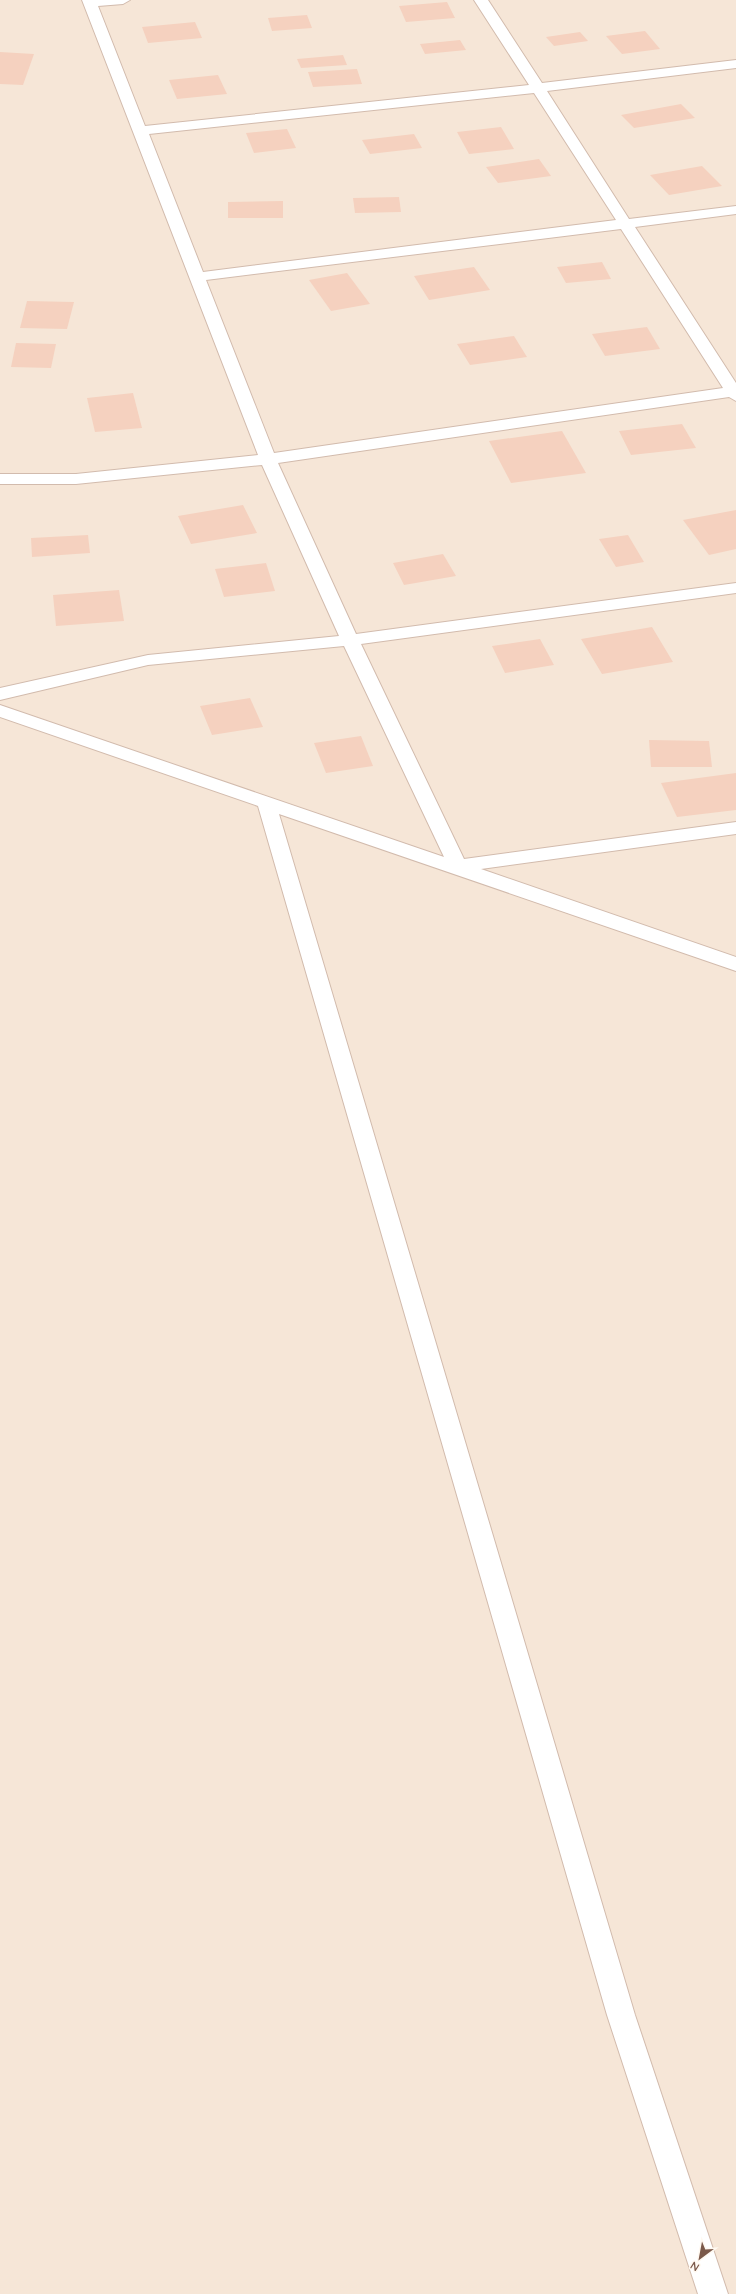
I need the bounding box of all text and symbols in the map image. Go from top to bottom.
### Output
north arrow [680,2238,720,2278]
text: N [688,2258,702,2275]

